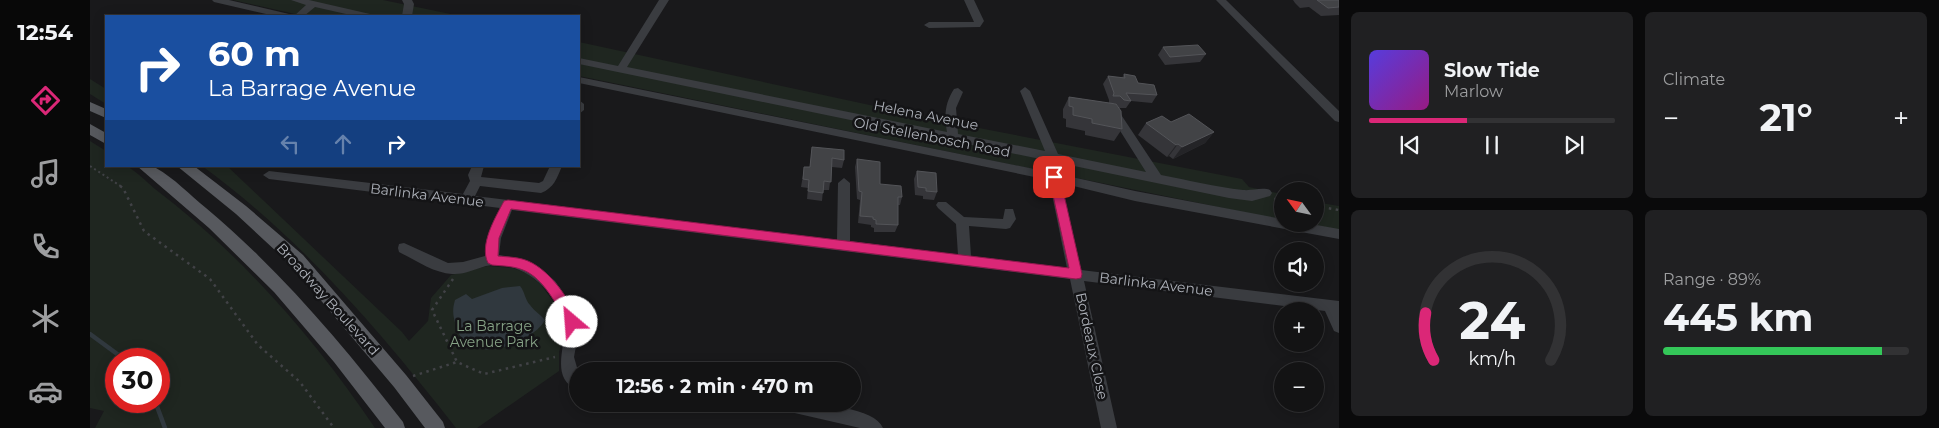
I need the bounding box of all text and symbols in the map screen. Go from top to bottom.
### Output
text: 12:54 [17,19,73,46]
text: 60 m [208,32,301,75]
icon: right [125,35,190,100]
text: Slow Tide [1444,59,1540,82]
text: Climate [1663,70,1725,89]
text: La Barrage Avenue [208,75,416,102]
text: Marlow [1444,82,1503,101]
icon: directions [28,83,63,118]
text: 21° [1759,94,1813,141]
street label: Helena Avenue [872,96,980,134]
text: − [1663,101,1679,135]
text: + [1893,101,1909,135]
street label: Old Stellenbosch Road [852,113,1012,161]
icon: left [276,130,304,158]
icon: ahead [329,130,357,158]
icon: right [382,130,410,158]
icon: previous [1396,131,1424,159]
icon: pause [1478,131,1506,159]
icon: next [1560,131,1588,159]
icon: music [28,156,63,191]
pin [1033,156,1075,198]
icon: arrive [1040,163,1068,191]
street label: Barlinka Avenue [369,179,485,211]
north arrow [1274,182,1324,232]
map controls [1274,182,1324,412]
icon: phone [28,229,63,264]
street label: Broadway Boulevard [273,239,383,359]
button: sound [1274,242,1324,292]
street label: Barlinka Avenue [1098,268,1214,300]
text: Range · 89% [1663,270,1761,289]
text: 24 [1459,289,1525,352]
street label: Bordeaux Close [1072,291,1112,401]
text: 445 km [1663,294,1813,341]
position arrow [545,295,597,347]
icon: climate [28,301,63,336]
button: + [1274,302,1324,352]
park label: La Barrage Avenue Park [450,317,539,351]
speed limit sign: 30 [105,348,170,413]
text: km/h [1468,348,1516,369]
button: − [1274,362,1324,412]
icon: car [28,374,63,409]
text: 12:56 · 2 min · 470 m [616,375,814,398]

